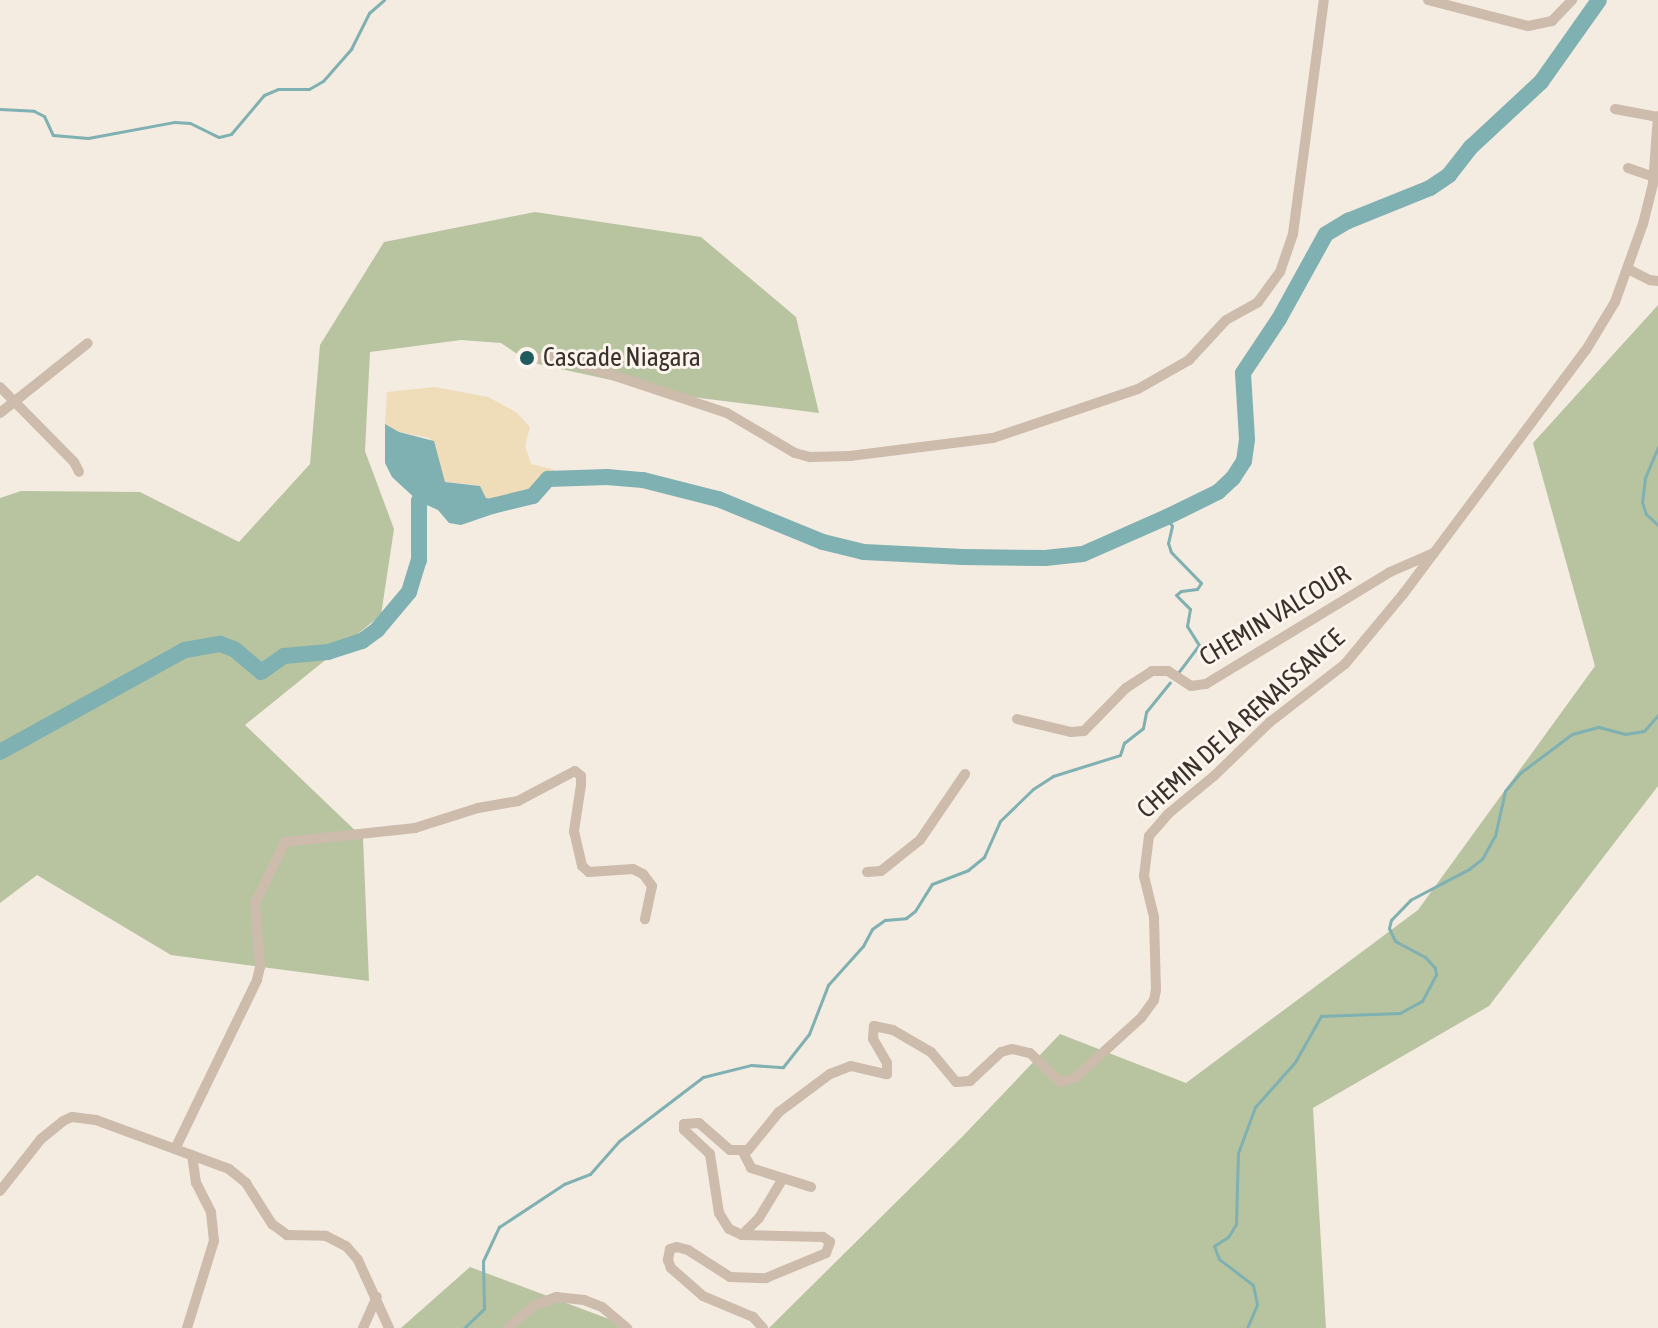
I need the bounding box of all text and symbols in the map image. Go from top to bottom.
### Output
place label: Cascade Niagara [543,342,701,374]
marker: Cascade Niagara [518,349,536,367]
street label: CHEMIN VALCOUR [1194,559,1356,673]
street label: CHEMIN DE LA RENAISSANCE [1131,623,1351,825]

